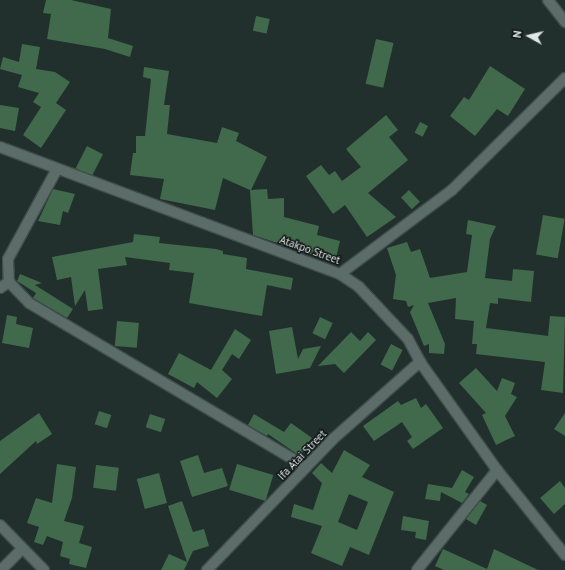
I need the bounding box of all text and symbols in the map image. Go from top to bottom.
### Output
north arrow [509,16,549,56]
text: N [510,30,525,39]
street label: Atakpo Street [278,233,342,267]
street label: Ifa Atai Street [275,427,329,483]

